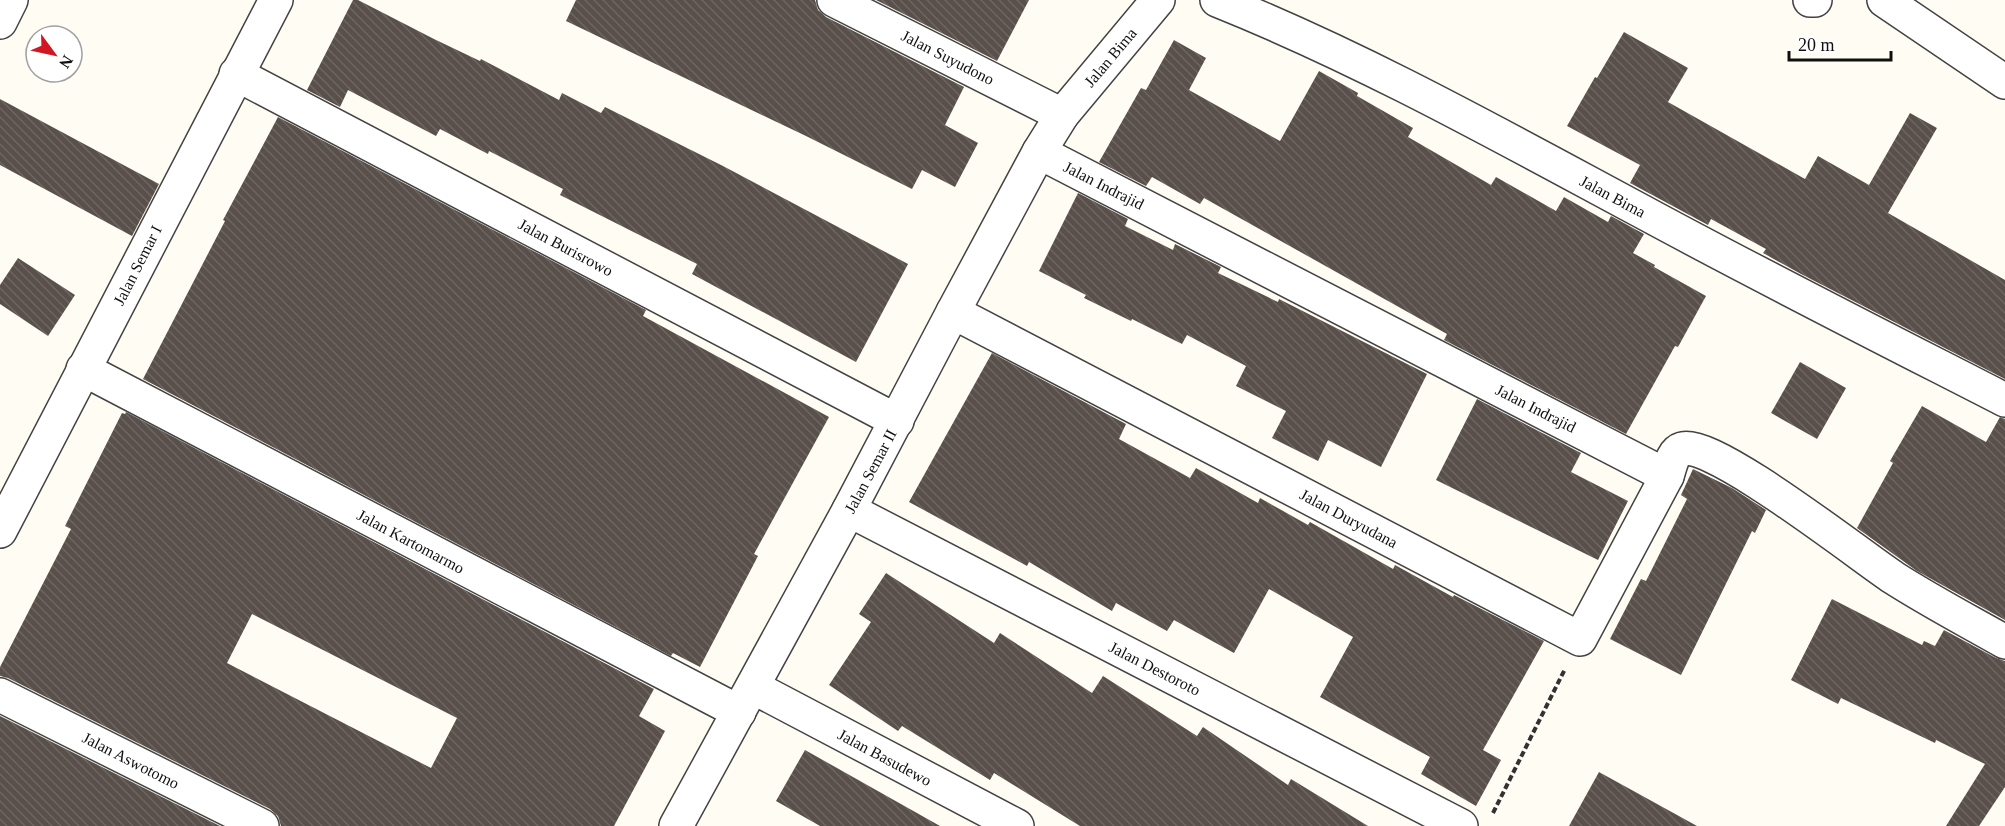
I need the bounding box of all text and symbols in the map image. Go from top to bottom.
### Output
north arrow [24,24,84,84]
street label: Jalan Bima [1081,24,1140,90]
scale bar [1789,24,1891,62]
street label: Jalan Suyudono [898,27,997,89]
text: 20 m [1798,35,1835,55]
text: N [56,52,76,72]
street label: Jalan Indrajid [1060,158,1147,214]
street label: Jalan Bima [1577,172,1648,221]
street label: Jalan Burisrowo [516,215,616,279]
street label: Jalan Semar I [110,223,165,308]
street label: Jalan Indrajid [1492,381,1579,437]
street label: Jalan Semar II [841,426,900,516]
street label: Jalan Duryudana [1297,486,1400,552]
street label: Jalan Kartomarmo [354,506,467,577]
street label: Jalan Destoroto [1106,638,1203,699]
street label: Jalan Basudewo [835,726,934,789]
street label: Jalan Aswotomo [80,729,182,792]

